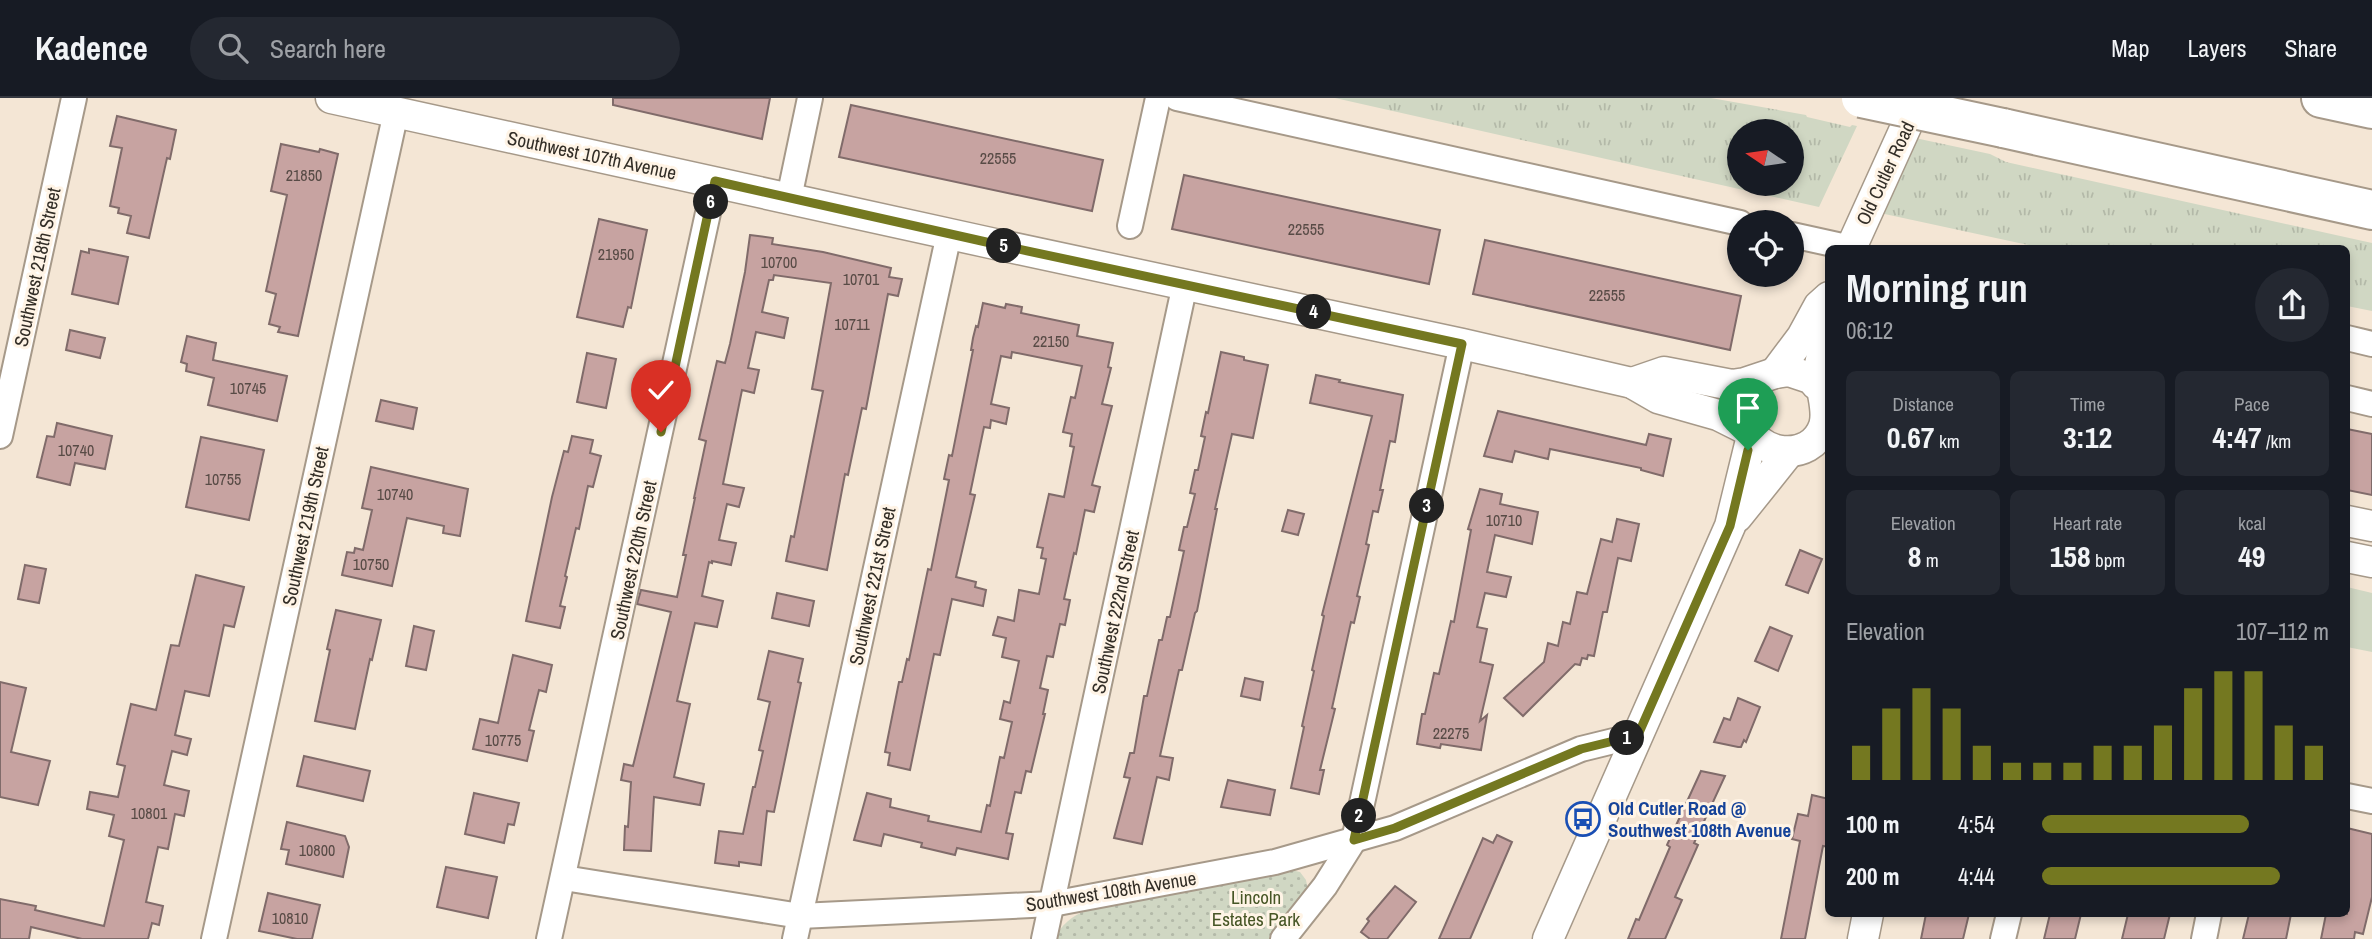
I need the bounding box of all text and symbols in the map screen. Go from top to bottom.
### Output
search box [190,17,680,80]
text: Kadence [35,26,148,70]
icon: search [214,29,252,67]
text: Search here [270,31,386,66]
text: Map [2111,32,2149,64]
text: Layers [2187,32,2246,64]
text: Share [2284,32,2337,64]
street label: Old Cutler Road [1850,117,1920,229]
north arrow [1727,119,1804,196]
map controls [1727,119,1804,287]
street label: Southwest 107th Avenue [505,124,679,186]
house number: 22555 [980,147,1016,169]
house number: 21850 [286,164,322,186]
street label: Southwest 218th Street [7,184,67,349]
pin: 6 [694,184,728,220]
text: 6 [706,188,715,214]
button: locate [1727,210,1804,287]
house number: 22555 [1288,218,1324,240]
pin: 5 [986,228,1021,264]
text: 5 [999,232,1008,258]
house number: 21950 [598,243,634,265]
house number: 10700 [761,251,797,273]
text: Morning run [1846,263,2028,314]
house number: 10701 [843,268,880,290]
button: share [2255,268,2329,342]
house number: 22555 [1589,284,1625,306]
pin: 4 [1296,294,1332,330]
text: 4 [1309,298,1318,324]
house number: 10711 [834,313,870,335]
text: 06:12 [1846,315,1893,346]
house number: 22150 [1033,330,1069,352]
pin [631,360,691,432]
icon: check [642,371,680,409]
house number: 10745 [230,377,266,399]
pin [1718,378,1778,450]
icon: arrive [1729,389,1767,427]
text: Distance [1892,391,1954,417]
text: Time [2070,391,2105,417]
text: Pace [2234,391,2270,417]
text: 0.67 [1887,417,1935,457]
text: 3:12 [2063,417,2112,457]
text: 4:47 [2212,417,2262,457]
text: km [1935,428,1960,454]
text: /km [2262,428,2291,454]
house number: 10740 [58,439,94,461]
street label: Southwest 219th Street [275,443,335,608]
house number: 10755 [205,468,241,490]
street label: Southwest 220th Street [603,477,663,642]
house number: 10740 [377,483,413,505]
pin: 3 [1410,488,1444,524]
text: 3 [1422,492,1431,518]
street label: Southwest 221st Street [843,504,902,667]
house number: 10710 [1486,509,1522,531]
text: Elevation [1891,510,1956,536]
text: Heart rate [2053,510,2122,536]
text: kcal [2238,510,2266,536]
street label: Southwest 222nd Street [1085,527,1145,696]
text: 8 [1908,536,1921,576]
text: 158 [2050,536,2091,576]
text: 49 [2238,536,2266,576]
text: m [1921,547,1939,573]
text: bpm [2091,547,2125,573]
house number: 10750 [353,553,389,575]
text: Elevation [1846,616,1925,647]
text: 107–112 m [2236,616,2329,647]
pin: 1 [1610,720,1644,756]
house number: 22275 [1433,722,1469,744]
text: 1 [1622,724,1631,750]
house number: 10775 [485,729,521,751]
place label: Old Cutler Road @ Southwest 108th Avenue [1608,795,1792,843]
pin: 2 [1342,798,1376,834]
bus stop icon: Old Cutler Road @ Southwest 108th Avenue [1564,800,1602,838]
house number: 10801 [131,802,168,824]
text: 2 [1354,802,1363,828]
text: 100 m [1846,809,1899,840]
text: 4:54 [1958,809,1995,840]
house number: 10800 [299,839,335,861]
text: 200 m [1846,861,1899,892]
text: 4:44 [1958,861,1995,892]
street label: Southwest 108th Avenue [1024,865,1198,917]
park label: Lincoln Estates Park [1212,884,1300,932]
house number: 10810 [272,907,308,929]

